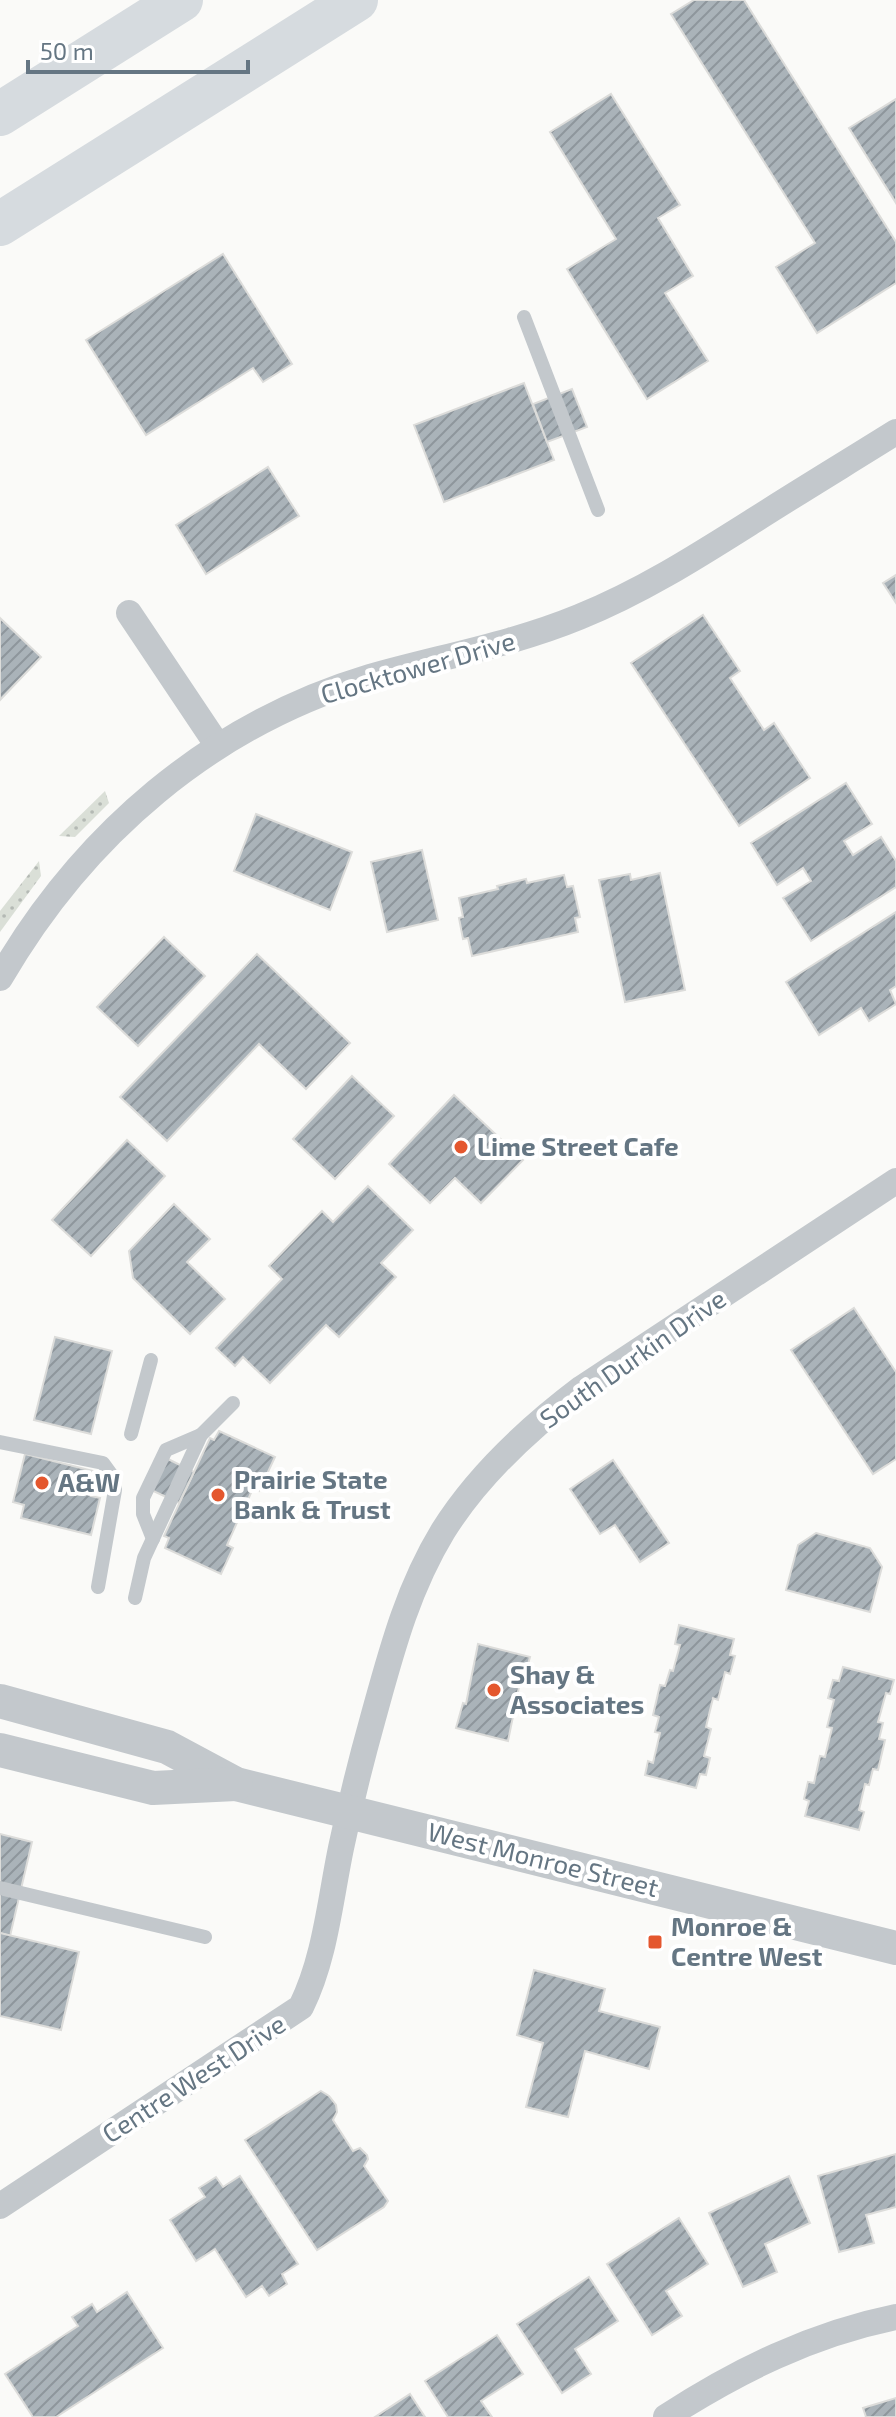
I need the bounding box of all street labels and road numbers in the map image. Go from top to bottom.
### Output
street label: Clocktower Drive [317,624,518,709]
street label: South Durkin Drive [533,1282,731,1434]
street label: West Monroe Street [425,1815,662,1902]
street label: Centre West Drive [96,2007,291,2148]

